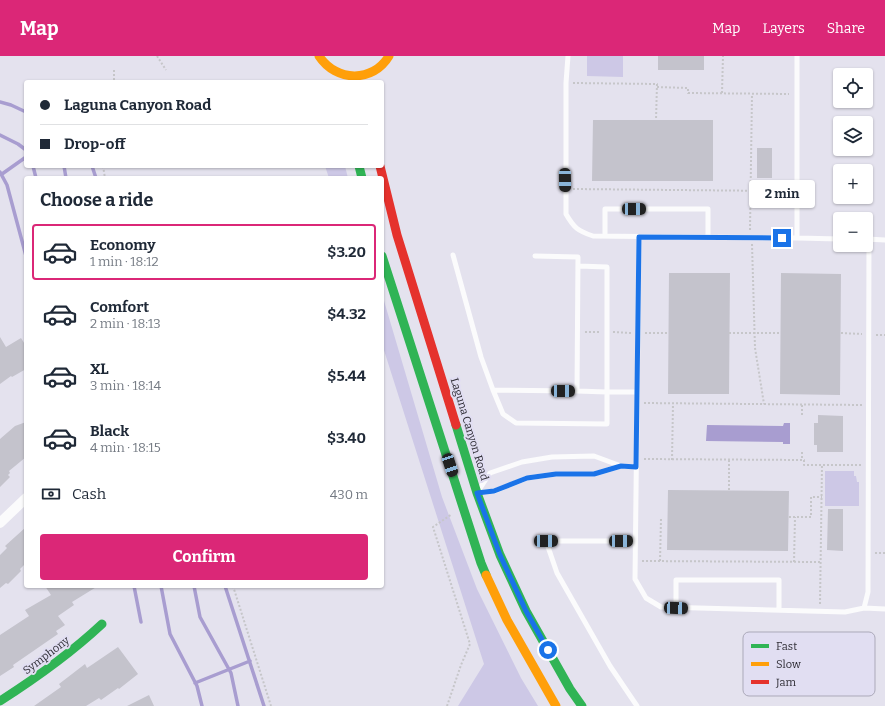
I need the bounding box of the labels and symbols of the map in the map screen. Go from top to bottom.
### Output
car [559,168,571,192]
callout: 2 min [749,180,815,208]
car [622,203,646,215]
route end [773,229,791,247]
street label: Laguna Canyon Road [448,376,491,482]
car [551,385,575,397]
car [441,452,459,478]
car [534,535,558,547]
car [609,535,633,547]
car [664,602,688,614]
legend [743,632,875,696]
street label: Symphony [21,634,72,677]
text: Fast [776,640,797,653]
route start [539,641,557,659]
text: Slow [776,658,801,671]
text: Jam [775,676,796,689]

